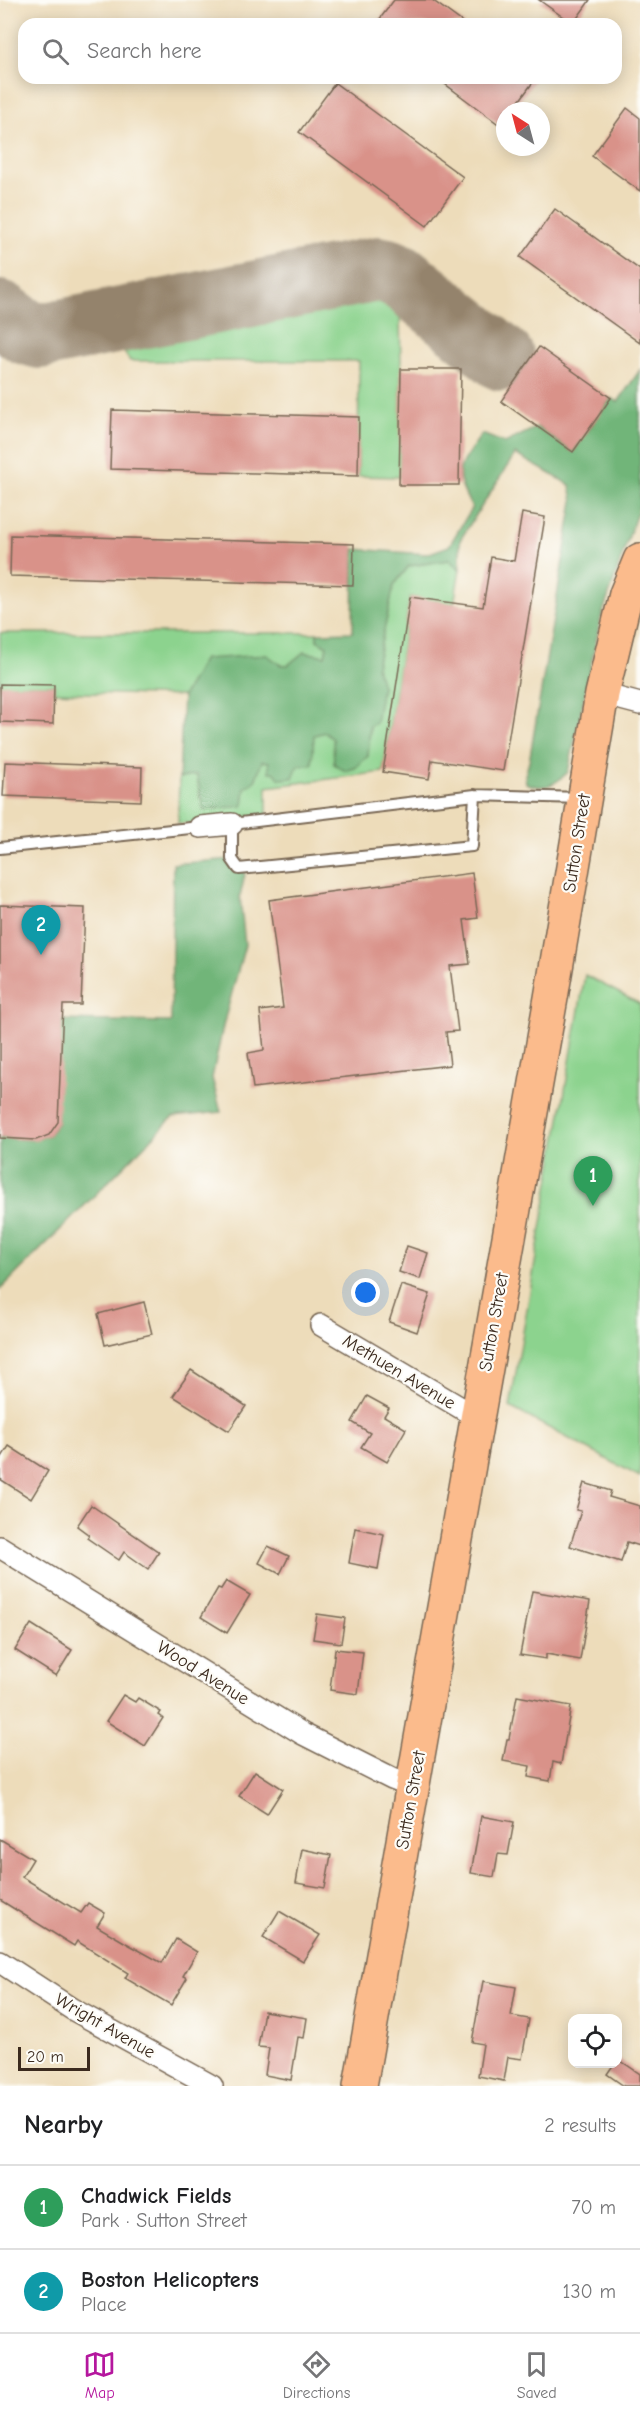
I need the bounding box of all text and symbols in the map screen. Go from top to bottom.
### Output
search box [18,18,622,84]
icon: search [39,35,72,68]
text: Search here [87,38,202,64]
north arrow [496,102,550,156]
street label: Sutton Street [559,791,595,894]
pin: 2 [22,906,60,955]
pin: 1 [574,1156,612,1206]
street label: Sutton Street [475,1270,513,1373]
your location [351,1278,380,1307]
street label: Methuen Avenue [339,1330,459,1414]
street label: Wood Avenue [153,1636,253,1710]
street label: Sutton Street [392,1748,430,1851]
street label: Wright Avenue [51,1989,159,2063]
map controls [568,2014,622,2068]
button: locate [568,2014,622,2068]
scale bar [18,2044,90,2072]
text: 20 m [27,2048,64,2066]
text: Nearby [24,2110,103,2140]
text: 2 results [544,2114,616,2137]
text: Chadwick Fields [81,2183,231,2209]
text: 1 [40,2196,47,2219]
text: 70 m [571,2196,616,2219]
text: Park · Sutton Street [81,2209,247,2232]
text: Boston Helicopters [81,2267,259,2293]
text: 2 [39,2280,48,2303]
text: 130 m [563,2280,616,2303]
text: Place [81,2293,127,2316]
tab: Map [83,2348,116,2402]
tab: Directions [283,2348,350,2402]
tab: Saved [517,2348,557,2402]

